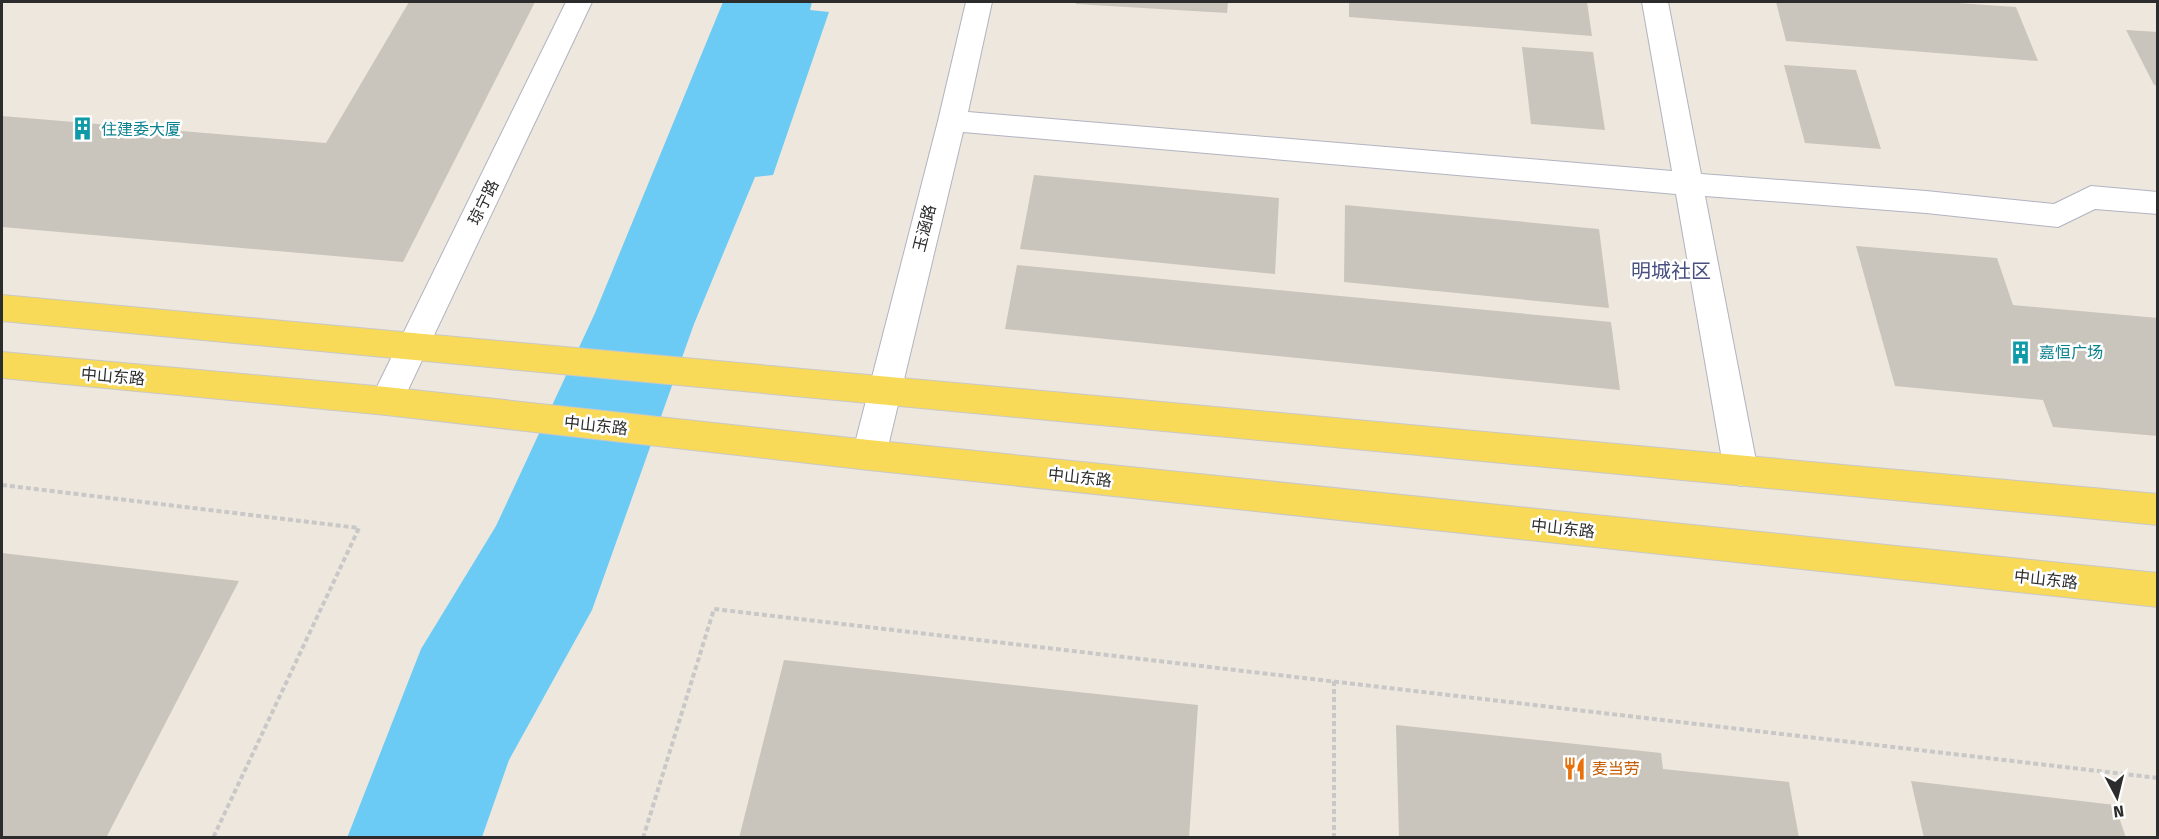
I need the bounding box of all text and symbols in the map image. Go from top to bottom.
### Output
building icon: 住建委大厦 [70,116,96,142]
place label: 住建委大厦 [101,120,181,139]
street label: 琼宁路 [464,176,503,228]
street label: 玉涵路 [909,203,940,254]
district label: 明城社区 [1631,259,1711,283]
building icon: 嘉恒广场 [2008,339,2034,365]
place label: 嘉恒广场 [2039,343,2103,362]
street label: 中山东路 [80,364,146,389]
street label: 中山东路 [563,413,629,438]
street label: 中山东路 [1047,465,1113,490]
street label: 中山东路 [1530,516,1596,541]
street label: 中山东路 [2013,567,2079,592]
restaurant icon: 麦当劳 [1561,755,1587,781]
place label: 麦当劳 [1592,759,1640,778]
north arrow [2087,767,2147,827]
text: N [2112,801,2125,821]

